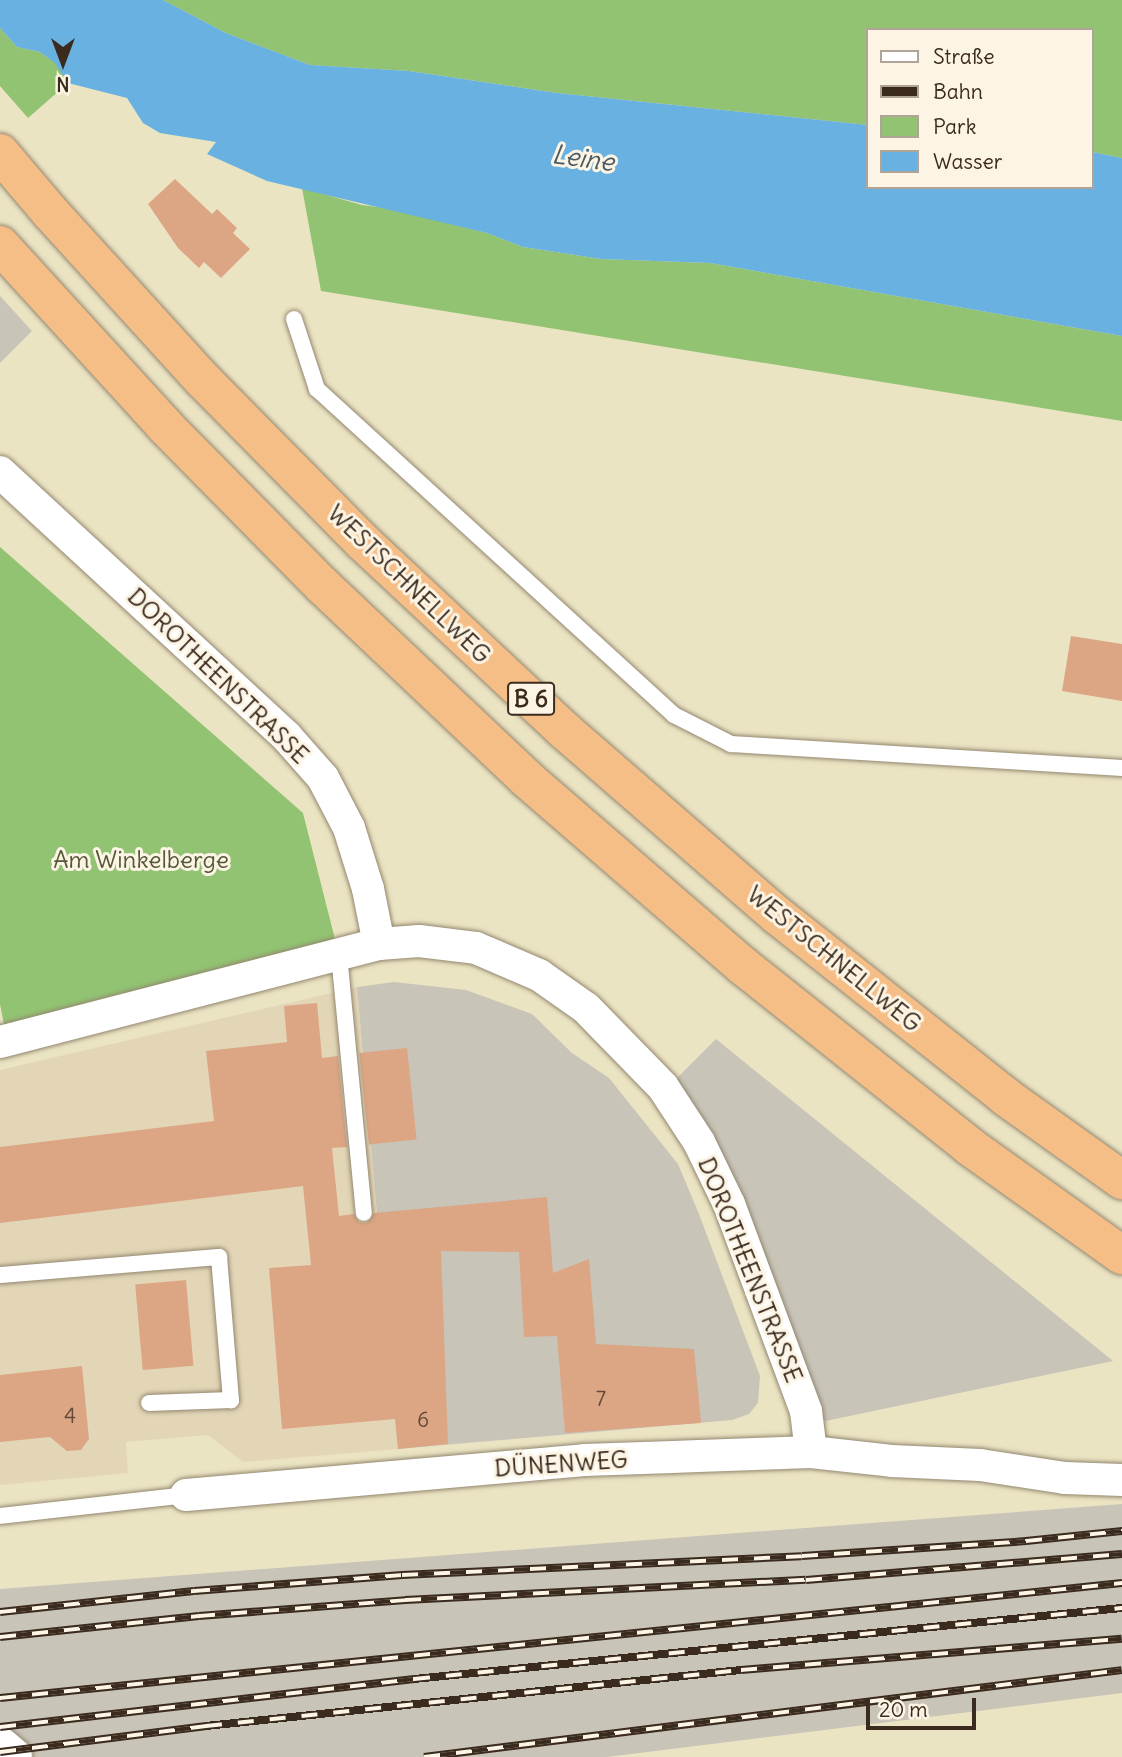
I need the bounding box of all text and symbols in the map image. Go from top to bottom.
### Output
north arrow [28,28,98,98]
legend [866,28,1094,189]
text: Straße [933,43,994,70]
text: N [56,72,70,96]
text: Bahn [933,78,983,105]
text: Park [933,113,976,140]
water label: Leine [550,138,616,178]
text: Wasser [933,148,1002,175]
street label: WESTSCHNELLWEG [321,499,497,669]
street label: DOROTHEENSTRASSE [122,582,314,770]
road number: B 6 [506,680,556,719]
park label: Am Winkelberge [53,846,229,874]
street label: WESTSCHNELLWEG [741,880,927,1038]
street label: DOROTHEENSTRASSE [692,1153,808,1387]
house number: 7 [596,1386,606,1412]
house number: 4 [64,1403,76,1429]
house number: 6 [417,1407,429,1433]
street label: DÜNENWEG [493,1445,629,1483]
scale bar [870,1684,980,1728]
text: 20 m [879,1696,928,1723]

